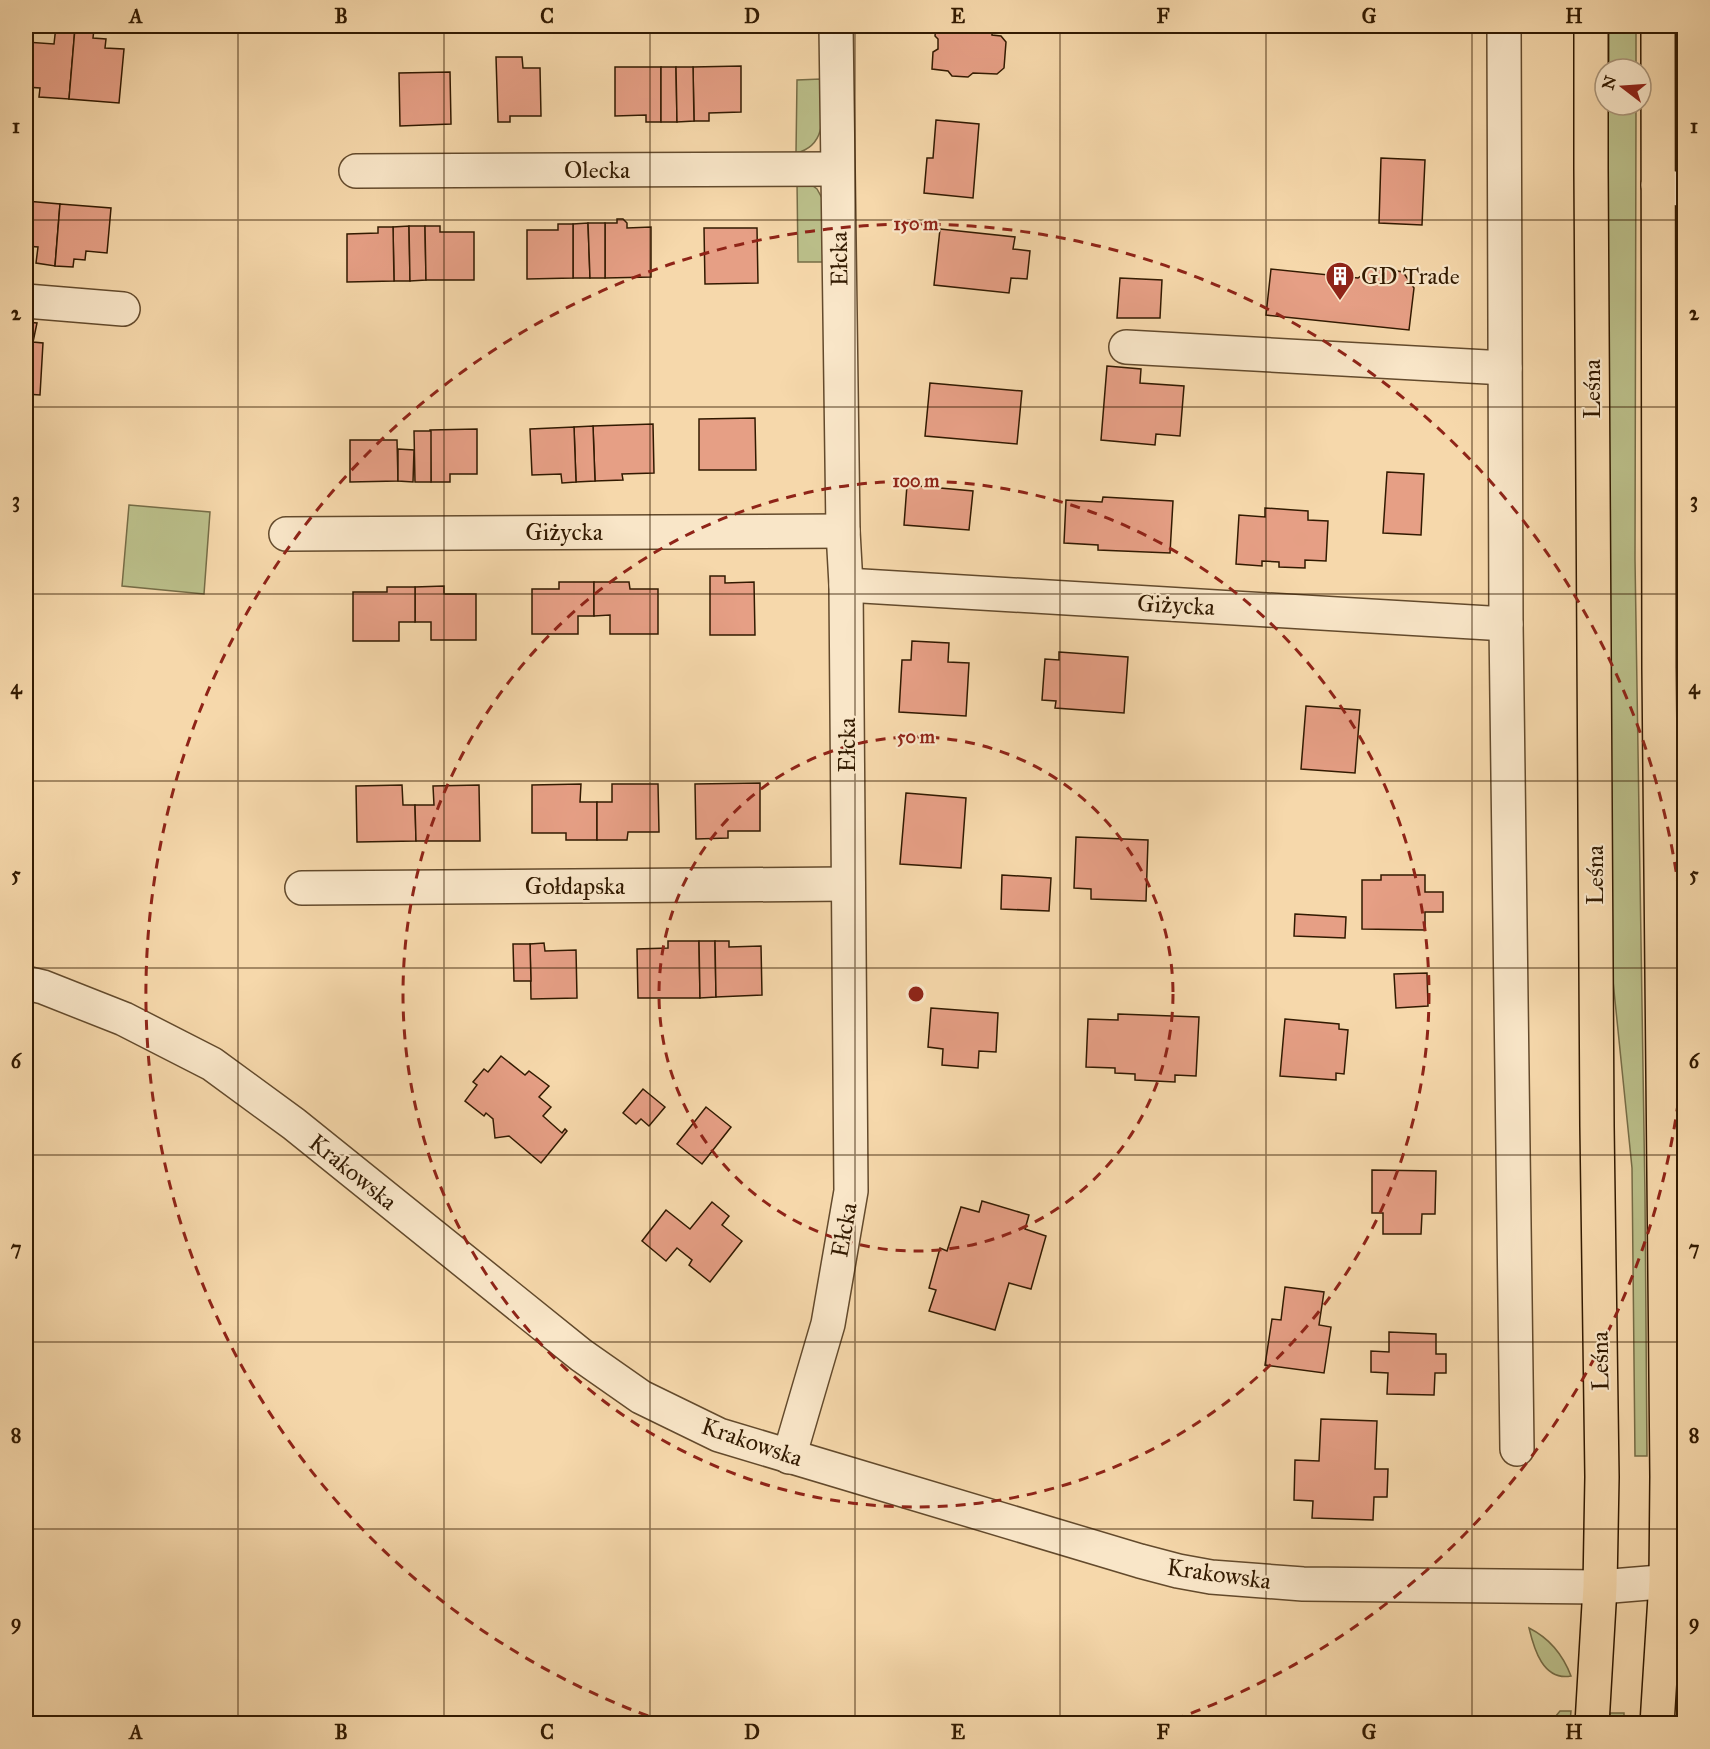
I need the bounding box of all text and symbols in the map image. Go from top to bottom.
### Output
text: A [127,4,143,28]
text: B [334,4,348,28]
text: C [540,4,554,28]
text: D [744,4,760,28]
text: E [951,4,966,28]
text: F [1156,4,1170,28]
text: G [1362,4,1377,28]
text: H [1565,4,1583,28]
north arrow [1593,57,1653,117]
text: N [1598,73,1620,92]
text: 1 [12,114,20,138]
text: 1 [1690,114,1698,138]
street label: Olecka [564,155,631,185]
text: 150 m [894,213,939,235]
street label: Ełcka [824,230,854,287]
building icon: GD Trade [1324,260,1356,302]
place label: GD Trade [1361,261,1460,291]
text: 2 [11,301,22,325]
text: 2 [1689,301,1700,325]
street label: Leśna [1577,358,1607,419]
text: 100 m [893,470,940,492]
text: 3 [12,488,20,513]
text: 3 [1690,488,1698,513]
street label: Giżycka [525,517,604,547]
street label: Giżycka [1136,588,1216,622]
text: 4 [10,675,22,700]
text: 4 [1688,675,1700,700]
street label: Ełcka [832,717,862,773]
text: 50 m [897,726,936,748]
street label: Leśna [1580,844,1610,905]
text: 5 [11,862,21,886]
text: 5 [1689,862,1699,886]
street label: Gołdapska [525,871,626,901]
centre of rings [906,984,926,1004]
text: 6 [11,1049,23,1073]
text: 6 [1689,1049,1701,1073]
street label: Krakowska [303,1127,404,1217]
street label: Ełcka [824,1199,864,1260]
text: 7 [11,1236,22,1260]
text: 7 [1689,1236,1700,1260]
street label: Leśna [1584,1330,1616,1391]
street label: Krakowska [698,1411,807,1474]
text: 8 [11,1423,21,1447]
text: 8 [1689,1423,1699,1447]
street label: Krakowska [1165,1552,1274,1596]
text: 9 [11,1610,21,1635]
text: 9 [1689,1610,1699,1635]
text: A [127,1720,143,1744]
text: B [334,1720,348,1744]
text: C [540,1720,554,1744]
text: D [744,1720,760,1744]
text: E [951,1720,966,1744]
text: F [1156,1720,1170,1744]
text: G [1362,1720,1377,1744]
text: H [1565,1720,1583,1744]

